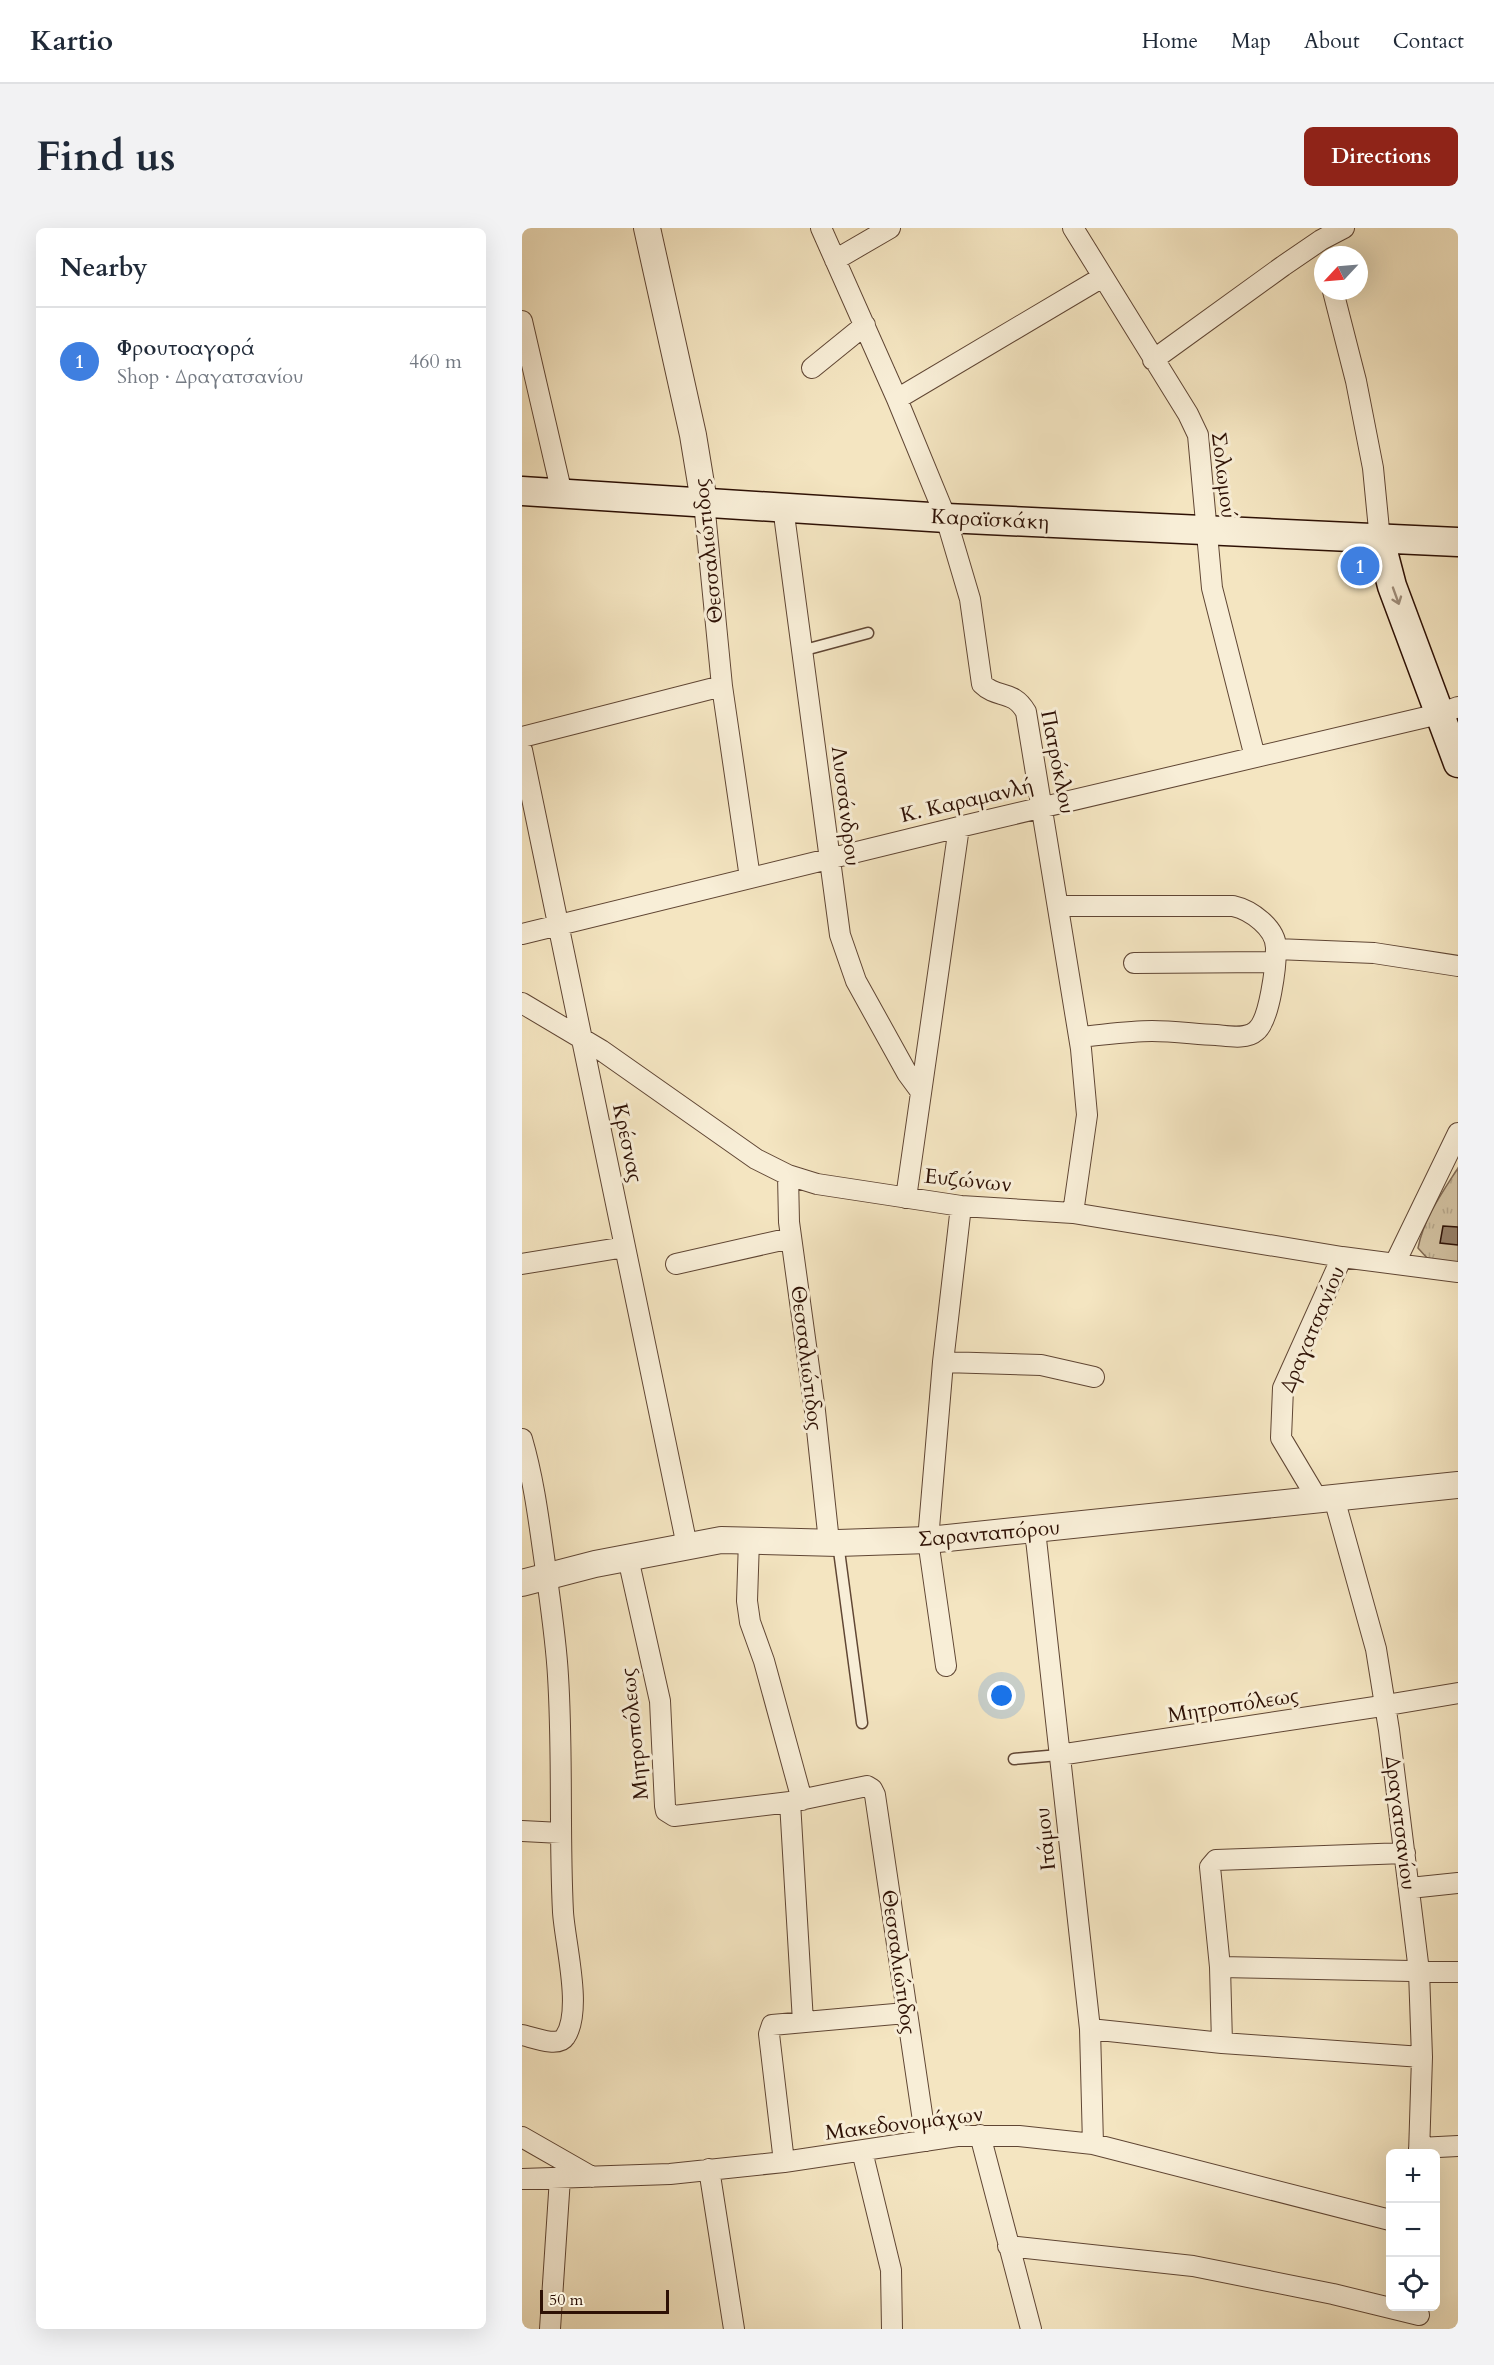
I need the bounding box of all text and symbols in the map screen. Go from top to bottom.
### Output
text: Kartio [30,22,113,60]
text: Home [1142,27,1198,56]
text: Map [1231,27,1271,56]
text: About [1304,27,1360,56]
text: Contact [1393,27,1464,56]
button: Directions [1304,127,1458,186]
text: Find us [36,128,176,185]
north arrow [1314,246,1368,300]
text: Nearby [60,250,148,285]
text: Φρουτοαγορά [117,333,256,363]
text: 1 [74,348,85,375]
text: 460 m [409,348,462,375]
text: Shop · Δραγατσανίου [117,363,304,390]
street label: Σολωμού [1204,430,1243,520]
street label: Θεσσαλιώτιδος [686,477,731,625]
street label: Καραϊσκάκη [930,502,1050,537]
pin: 1 [1340,544,1380,588]
one-way arrow [1392,586,1403,605]
street label: Πατρόκλου [1033,708,1082,816]
street label: Λυσσάνδρου [824,744,867,868]
street label: Κ. Καραμανλή [898,771,1037,830]
street label: Κρέσνας [605,1101,650,1185]
street label: Ευζώνων [923,1162,1013,1199]
street label: Δραγατσανίου [1273,1262,1352,1397]
street label: Θεσσαλιώτιδος [783,1284,830,1432]
street label: Σαρανταπόρου [917,1513,1061,1554]
street label: Μητροπόλεως [613,1667,656,1801]
your location [987,1681,1016,1710]
street label: Μητροπόλεως [1165,1681,1301,1730]
street label: Δραγατσανίου [1378,1754,1423,1892]
street label: Ιτάμου [1028,1806,1063,1872]
street label: Θεσσαλιώτιδος [874,1888,923,2036]
street label: Μακεδονομάχων [823,2099,985,2148]
map controls [1386,2149,1440,2311]
button: + [1386,2149,1440,2203]
button: − [1386,2203,1440,2257]
button: locate [1386,2257,1440,2311]
scale bar [540,2287,669,2314]
text: 50 m [549,2289,583,2311]

